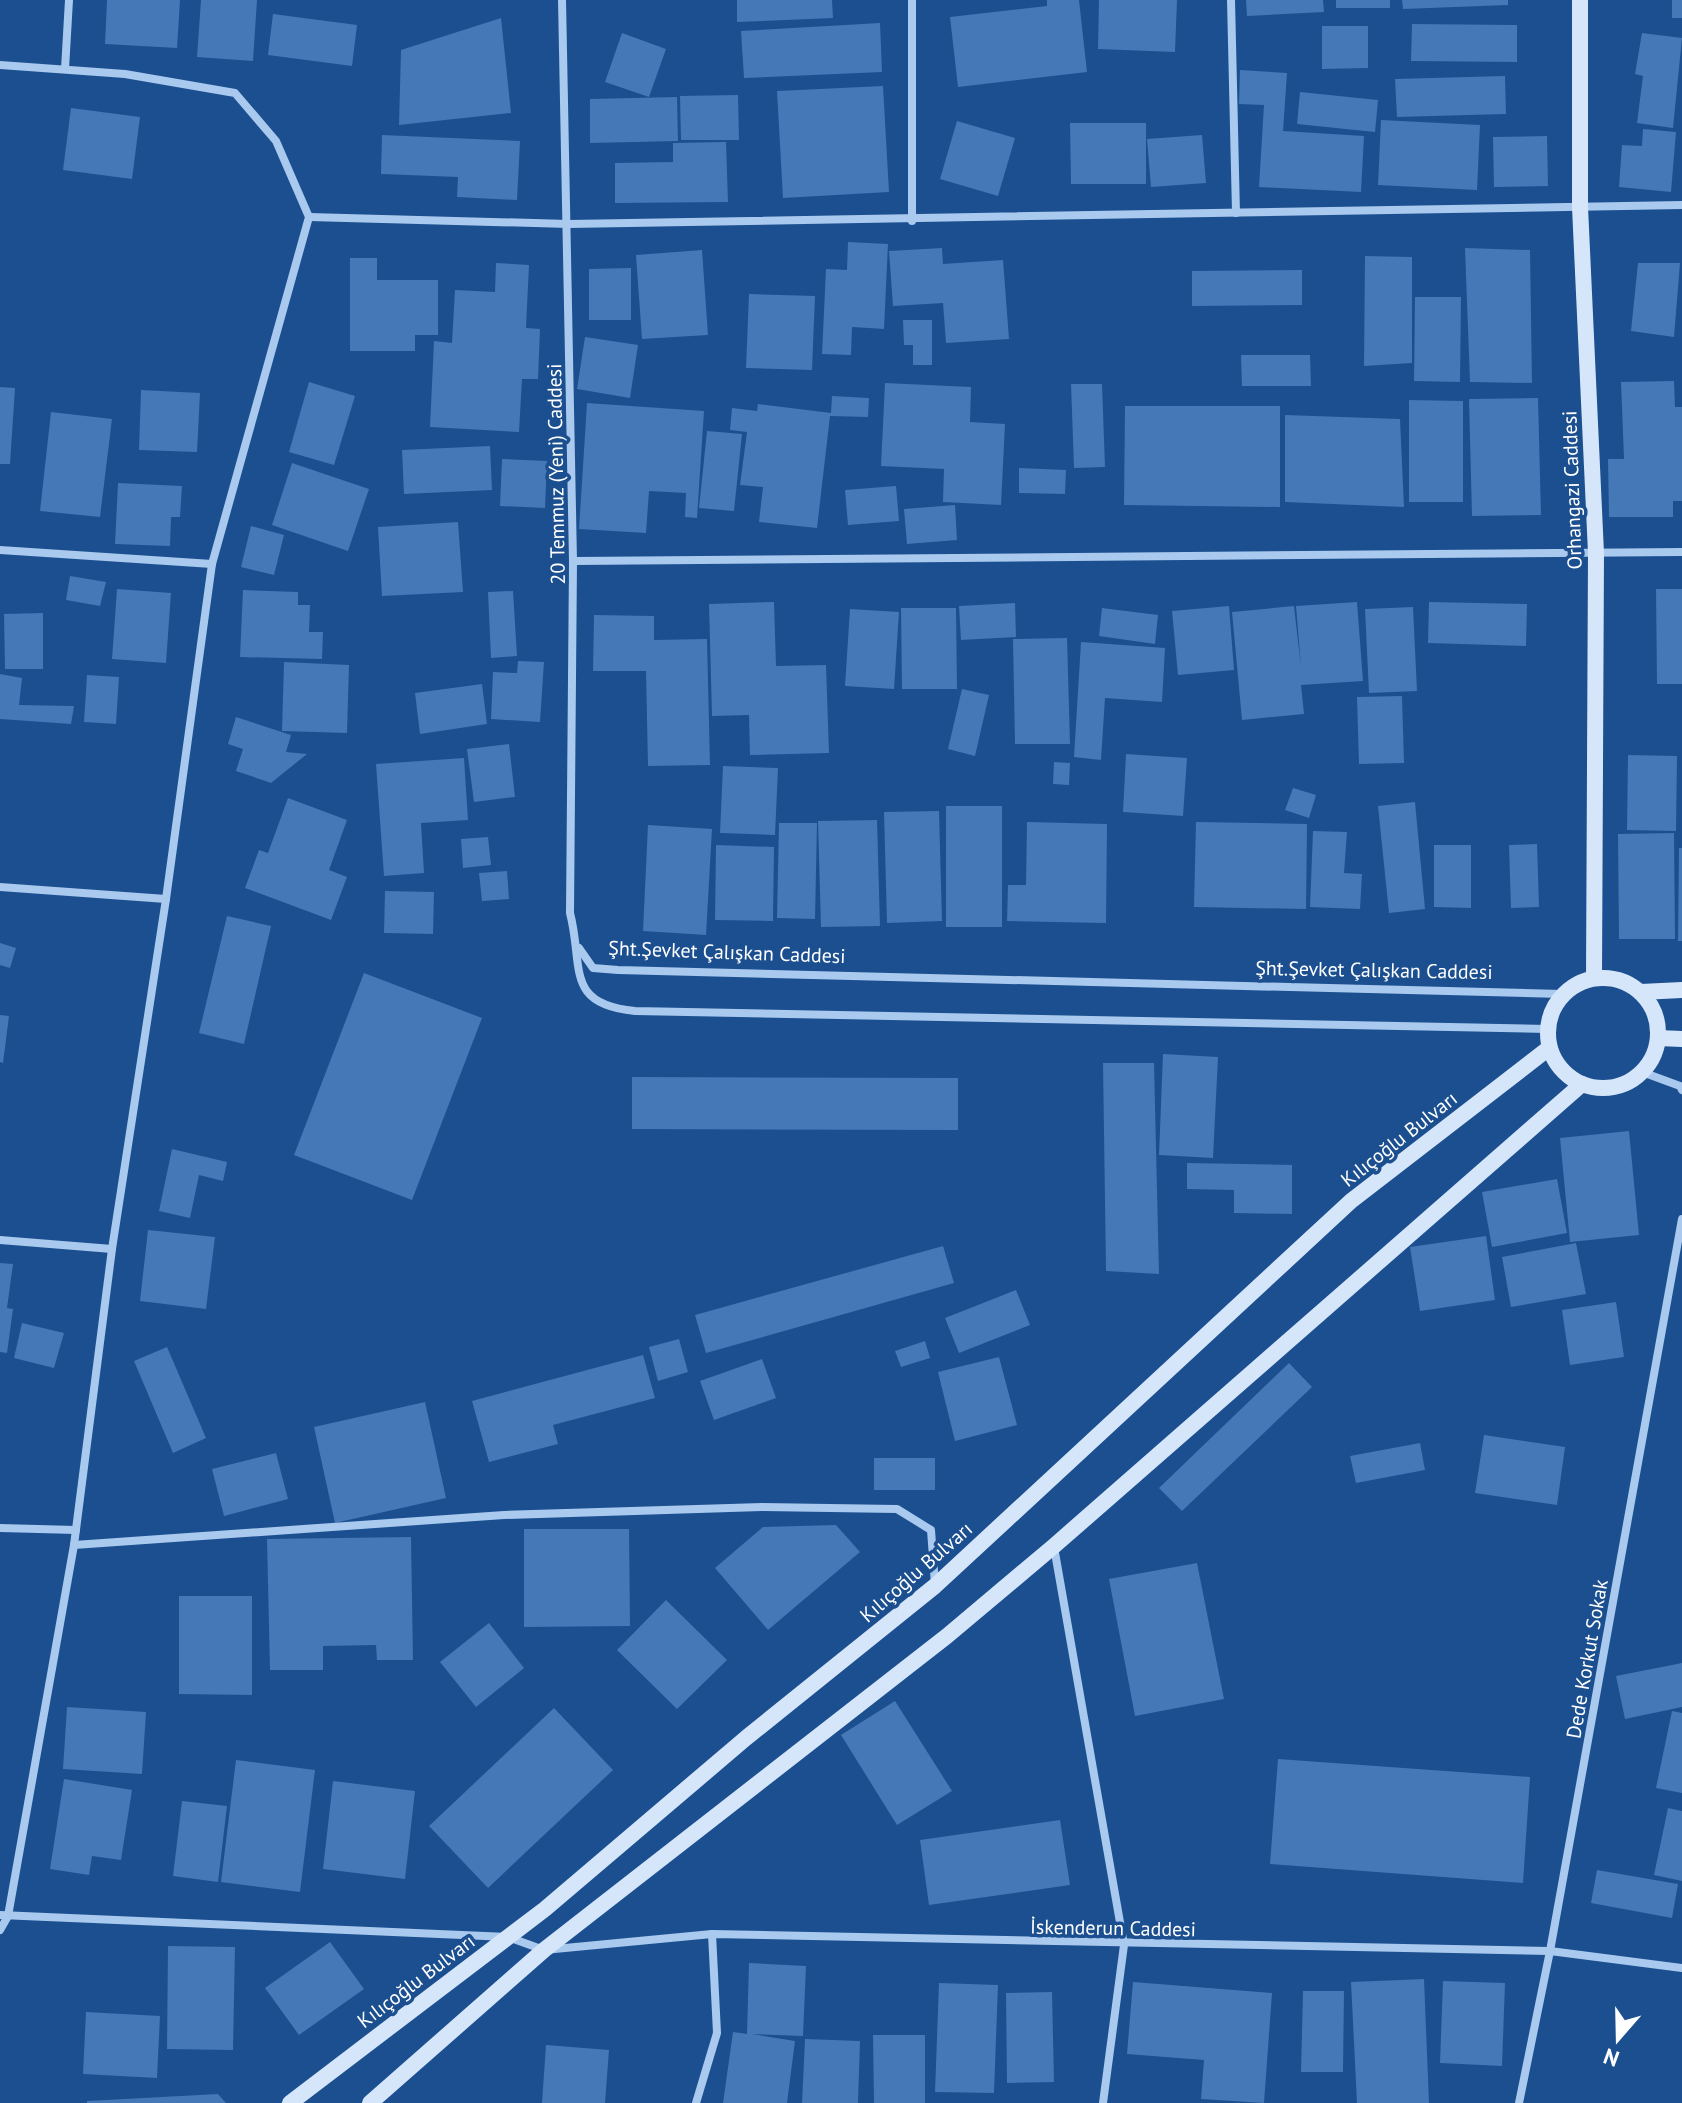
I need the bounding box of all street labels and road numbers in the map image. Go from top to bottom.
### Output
street label: 20 Temmuz (Yeni) Caddesi [541,363,571,585]
street label: Orhangazi Caddesi [1556,410,1588,570]
street label: Şht.Şevket Çalışkan Caddesi [608,935,846,969]
street label: Şht.Şevket Çalışkan Caddesi [1255,955,1493,985]
street label: Kılıçoğlu Bulvarı [1336,1085,1462,1193]
street label: Kılıçoğlu Bulvarı [854,1516,978,1628]
street label: Dede Korkut Sokak [1560,1577,1614,1741]
street label: İskenderun Caddesi [1030,1914,1196,1942]
street label: Kılıçoğlu Bulvarı [352,1928,480,2034]

